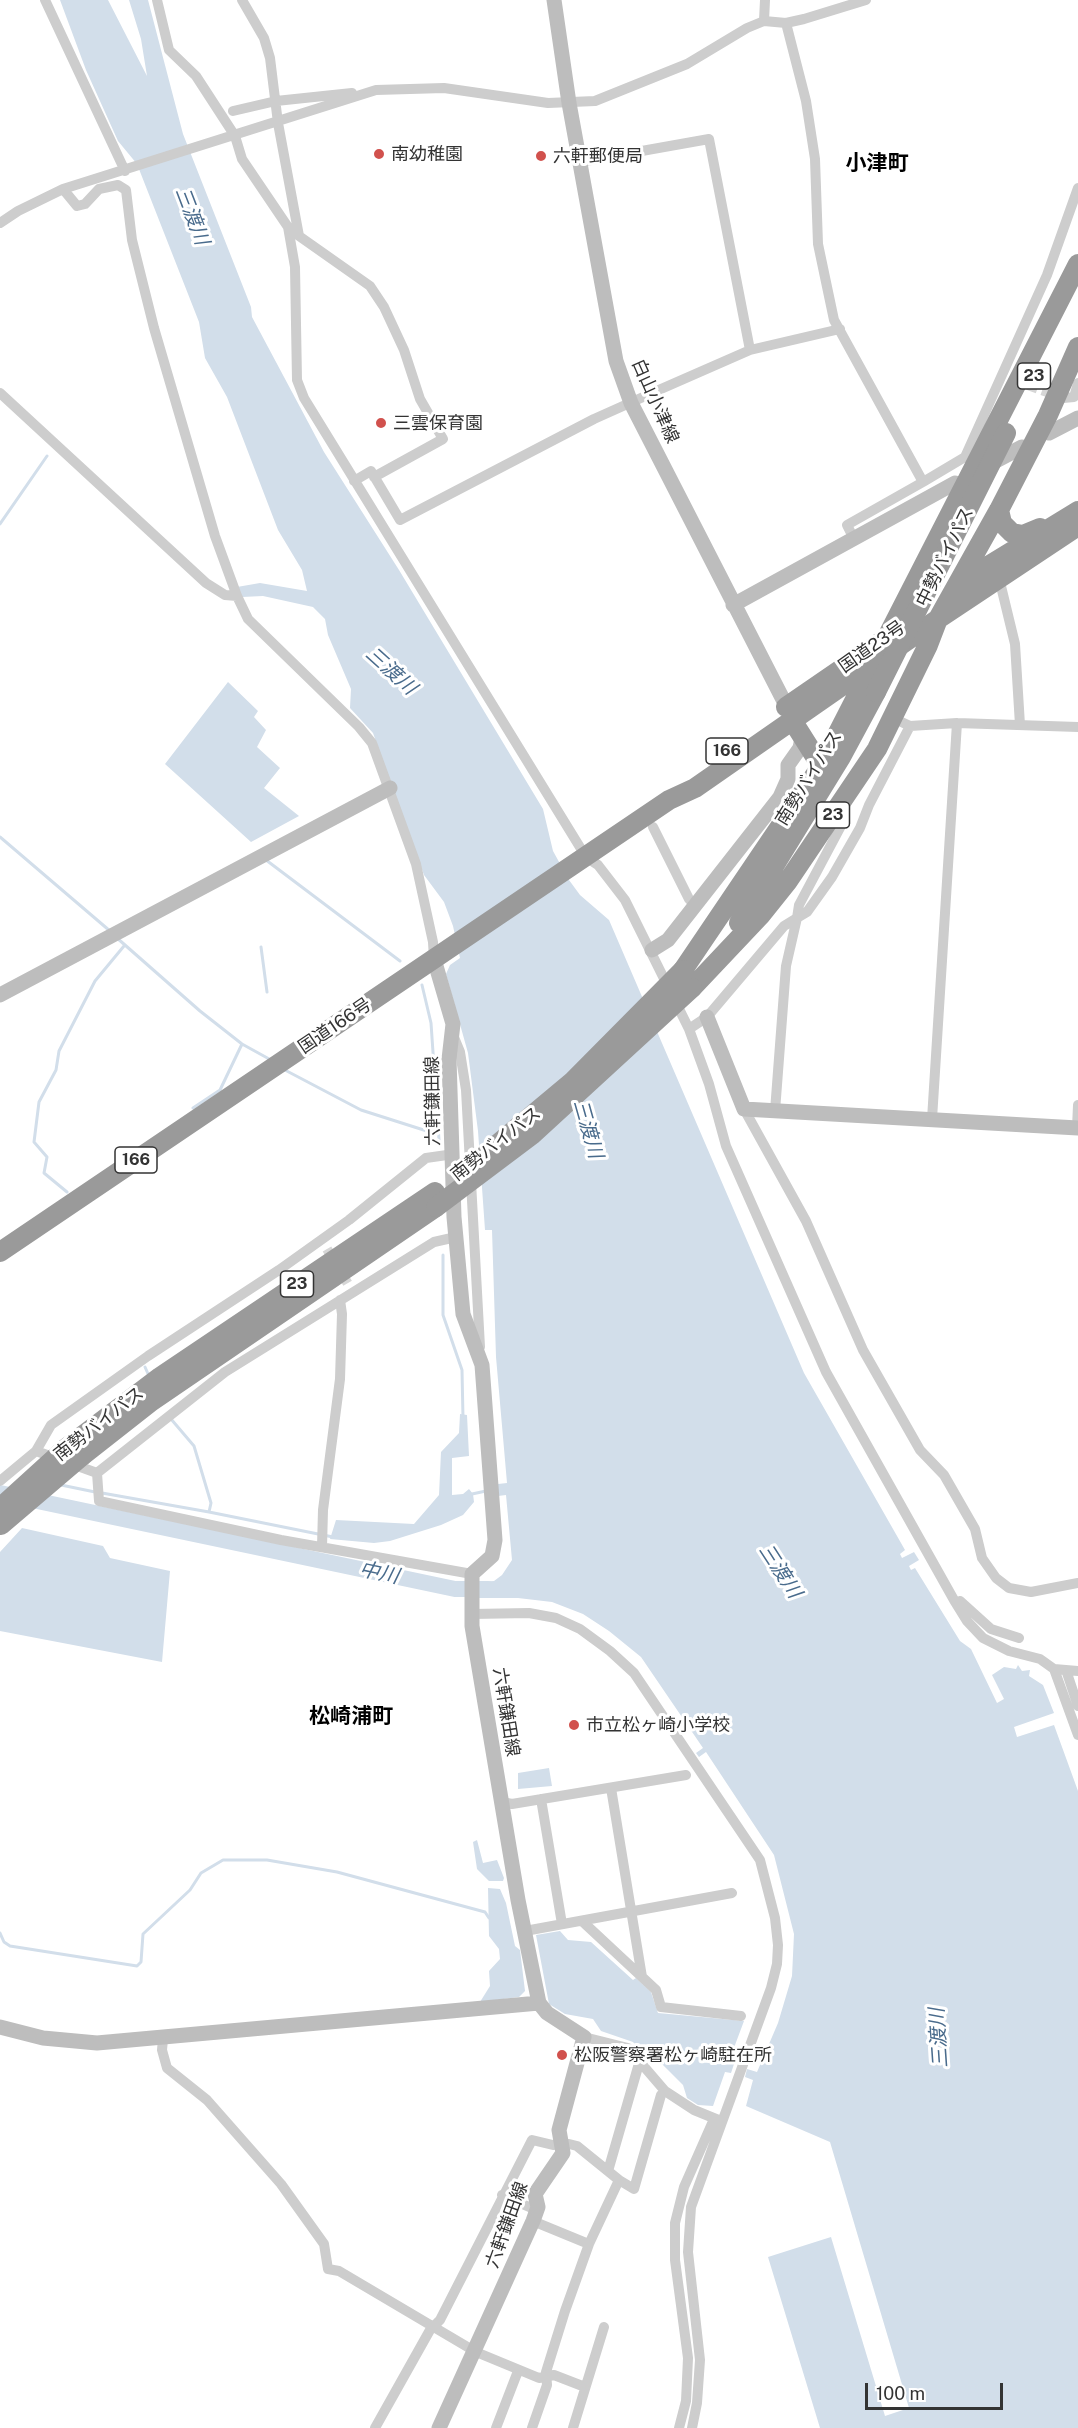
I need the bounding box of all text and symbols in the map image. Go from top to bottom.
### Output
place label: 南幼稚園 [391,143,463,165]
place label: 六軒郵便局 [553,145,643,167]
marker: 南幼稚園 [372,147,386,161]
marker: 六軒郵便局 [534,149,548,163]
district label: 小津町 [846,151,908,177]
water label: 三渡川 [170,184,214,248]
street label: 白山小津線 [627,355,683,447]
road number: 23 [1018,363,1050,389]
place label: 三雲保育園 [393,412,483,434]
marker: 三雲保育園 [374,416,388,430]
street label: 中勢バイパス [912,504,978,610]
street label: 国道23号 [835,616,909,678]
water label: 三渡川 [361,642,421,700]
street label: 南勢バイパス [771,726,847,830]
road number: 166 [706,738,748,764]
road number: 23 [816,802,850,828]
street label: 国道166号 [294,994,376,1058]
street label: 六軒鎌田線 [421,1056,445,1146]
water label: 三渡川 [568,1097,608,1161]
street label: 南勢バイパス [447,1102,545,1186]
road number: 166 [115,1147,157,1173]
road number: 23 [280,1271,314,1297]
street label: 南勢バイパス [50,1382,148,1466]
water label: 三渡川 [754,1539,806,1603]
water label: 中川 [357,1557,401,1589]
street label: 六軒鎌田線 [488,1666,524,1758]
district label: 松崎浦町 [309,1704,393,1730]
place label: 市立松ヶ崎小学校 [586,1714,730,1736]
marker: 市立松ヶ崎小学校 [567,1718,581,1732]
water label: 三渡川 [925,2007,953,2069]
place label: 松阪警察署松ヶ崎駐在所 [574,2044,772,2066]
marker: 松阪警察署松ヶ崎駐在所 [555,2048,569,2062]
street label: 六軒鎌田線 [481,2179,533,2271]
scale bar [868,2371,1006,2409]
text: 100 m [876,2383,925,2404]

